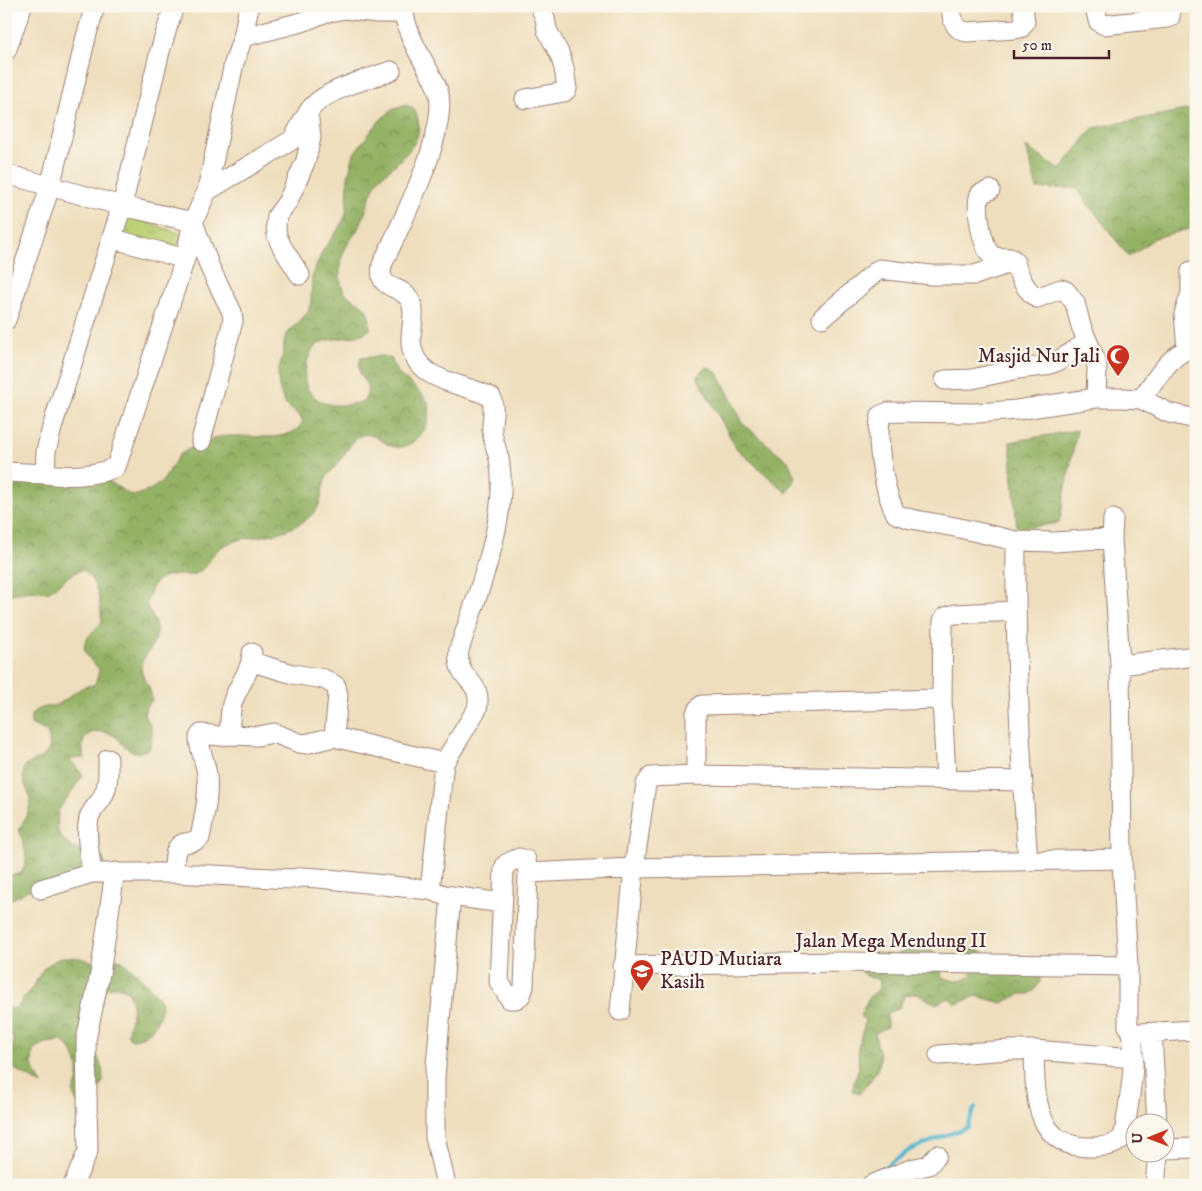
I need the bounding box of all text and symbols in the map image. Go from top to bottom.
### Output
scale bar [1014,28,1110,60]
text: 50 m [1022,36,1052,55]
mosque icon: Masjid Nur Jali [1105,343,1131,377]
place label: Masjid Nur Jali [978,344,1100,369]
street label: Jalan Mega Mendung II [793,929,987,954]
place label: PAUD Mutiara Kasih [660,947,782,995]
school or university icon: PAUD Mutiara Kasih [629,958,655,992]
north arrow [1124,1114,1174,1164]
text: U [1129,1132,1147,1144]

